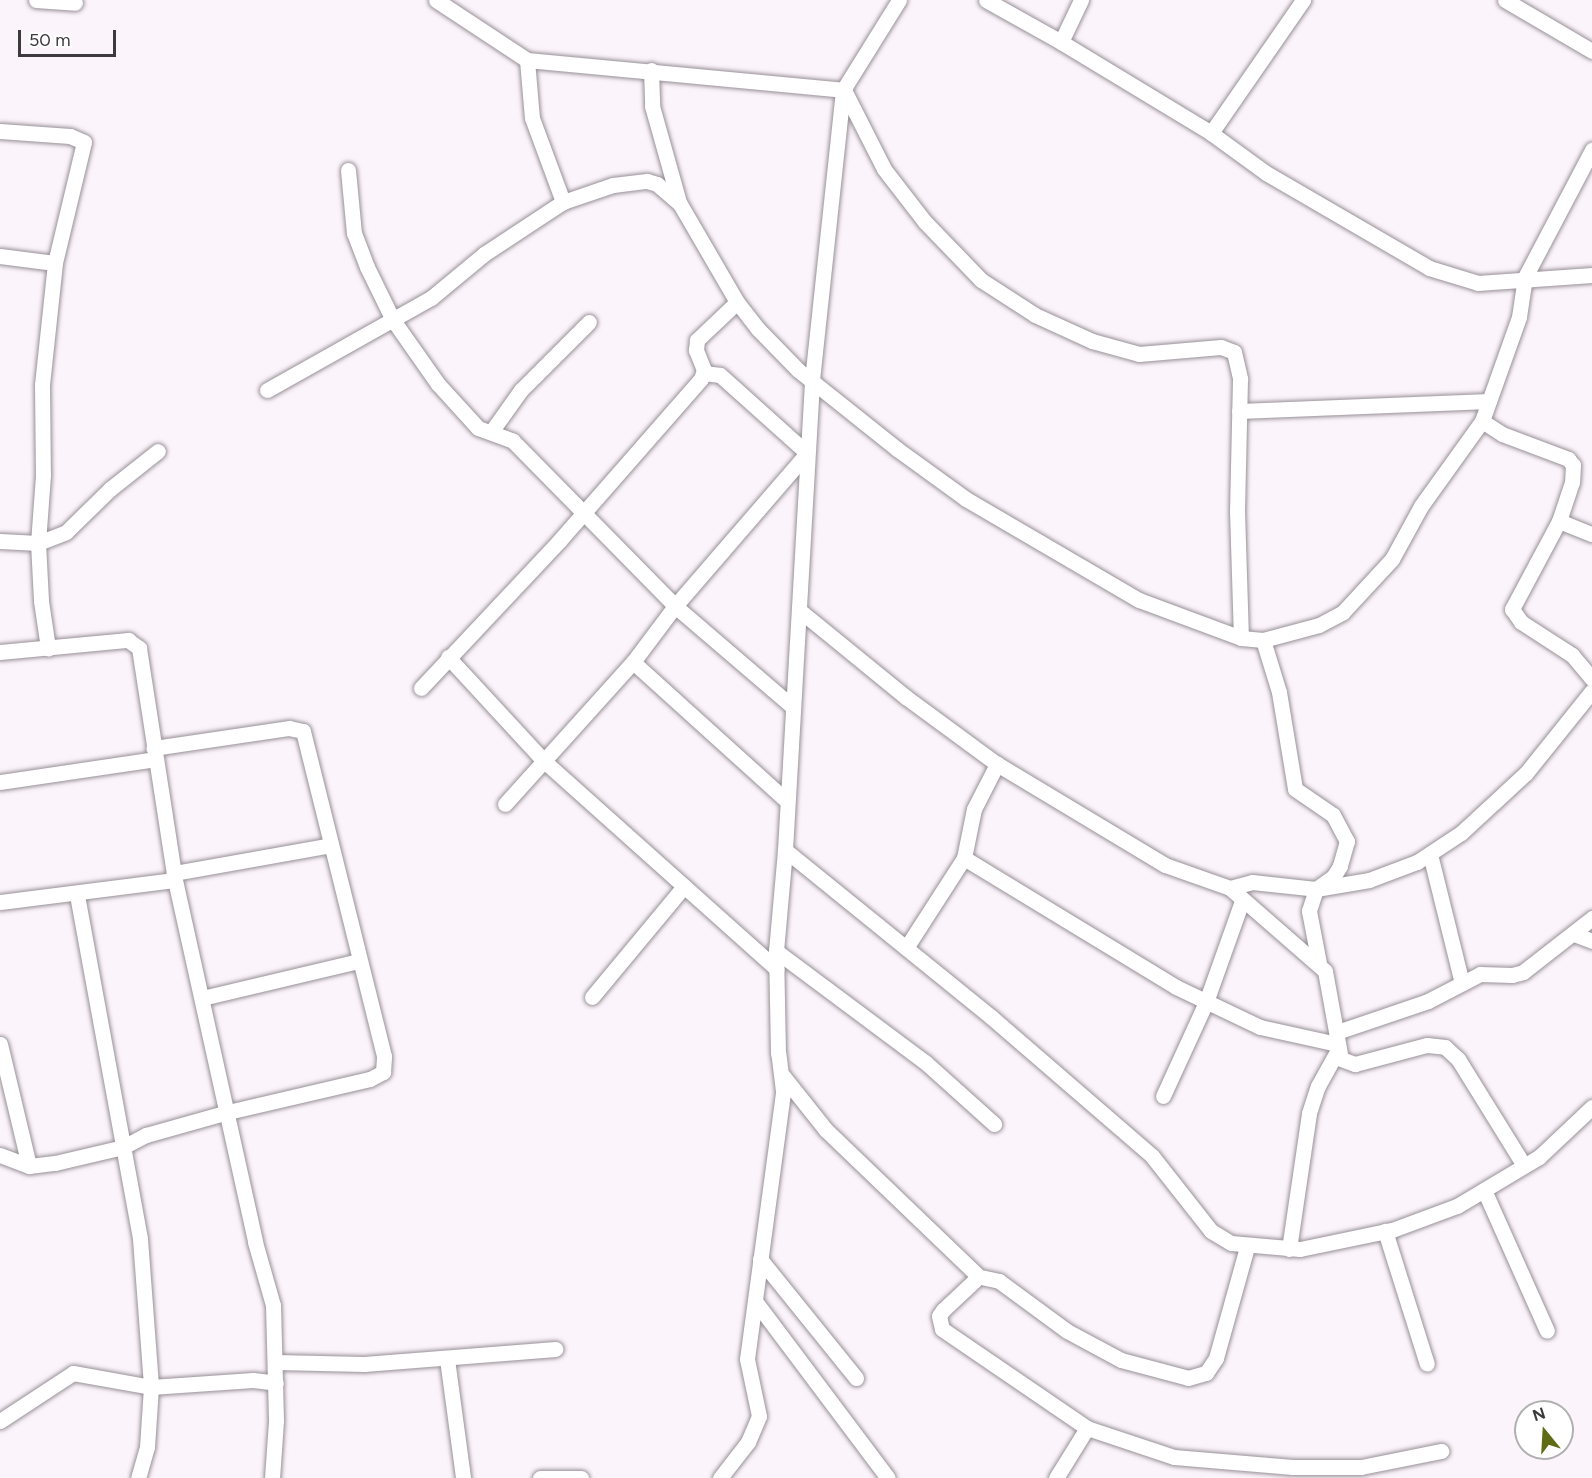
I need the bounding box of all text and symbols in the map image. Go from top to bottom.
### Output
scale bar [21,18,118,56]
text: 50 m [29,29,71,51]
north arrow [1514,1400,1574,1460]
text: N [1530,1403,1548,1425]

